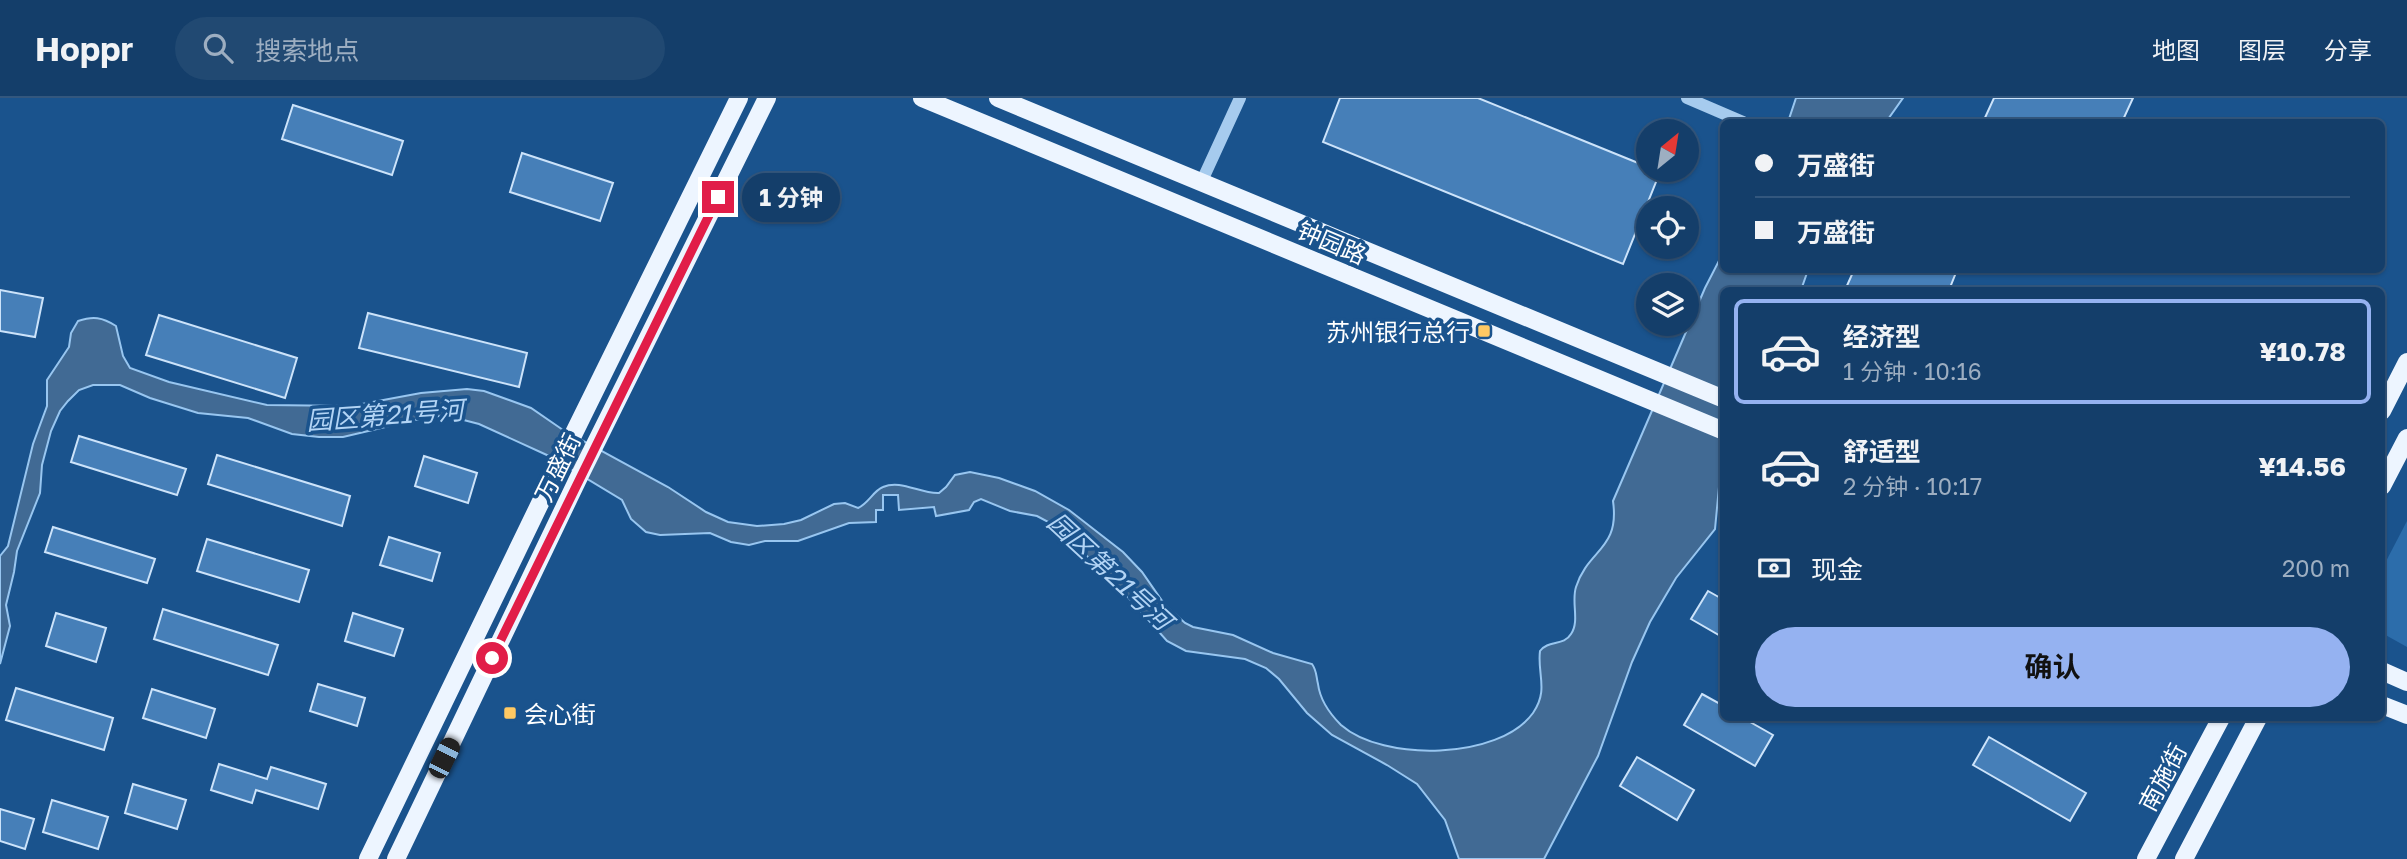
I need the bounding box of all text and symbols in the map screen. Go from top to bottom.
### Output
search box [175,17,665,80]
text: Hoppr [35,29,133,68]
icon: search [199,29,237,67]
text: 搜索地点 [255,35,359,66]
text: 地图 [2152,35,2200,64]
text: 图层 [2238,35,2286,64]
text: 分享 [2324,35,2372,64]
north arrow [1636,119,1699,182]
map controls [1636,119,1699,336]
text: 万盛街 [1797,150,1875,181]
callout: 1 分钟 [742,172,840,222]
route end [702,181,734,213]
text: 1 分钟 [759,183,823,211]
button: locate [1636,196,1699,259]
street label: 钟园路 [1293,215,1371,269]
text: 万盛街 [1797,217,1875,248]
button: layers [1636,273,1699,336]
place label: 苏州银行总行 [1326,317,1470,346]
icon: car [1759,320,1822,383]
text: 经济型 [1843,321,1921,352]
marker: 苏州银行总行 [1476,323,1492,339]
text: ¥10.78 [2259,336,2346,367]
text: 1 分钟 · 10:16 [1843,357,1982,385]
water label: 园区第21号河 [305,394,470,436]
street label: 万盛街 [528,428,586,506]
icon: car [1759,435,1822,498]
text: 舒适型 [1843,436,1921,467]
text: ¥14.56 [2259,451,2346,482]
text: 2 分钟 · 10:17 [1843,472,1982,500]
water label: 园区第21号河 [1042,506,1182,640]
icon: cash [1755,549,1793,587]
text: 现金 [1811,554,1863,585]
text: 200 m [2282,554,2350,582]
button: 确认 [1755,627,2350,707]
route start [476,642,508,674]
place label: 会心街 [524,699,596,728]
marker: 会心街 [502,705,518,721]
car [426,735,463,781]
street label: 南施街 [2132,738,2192,816]

